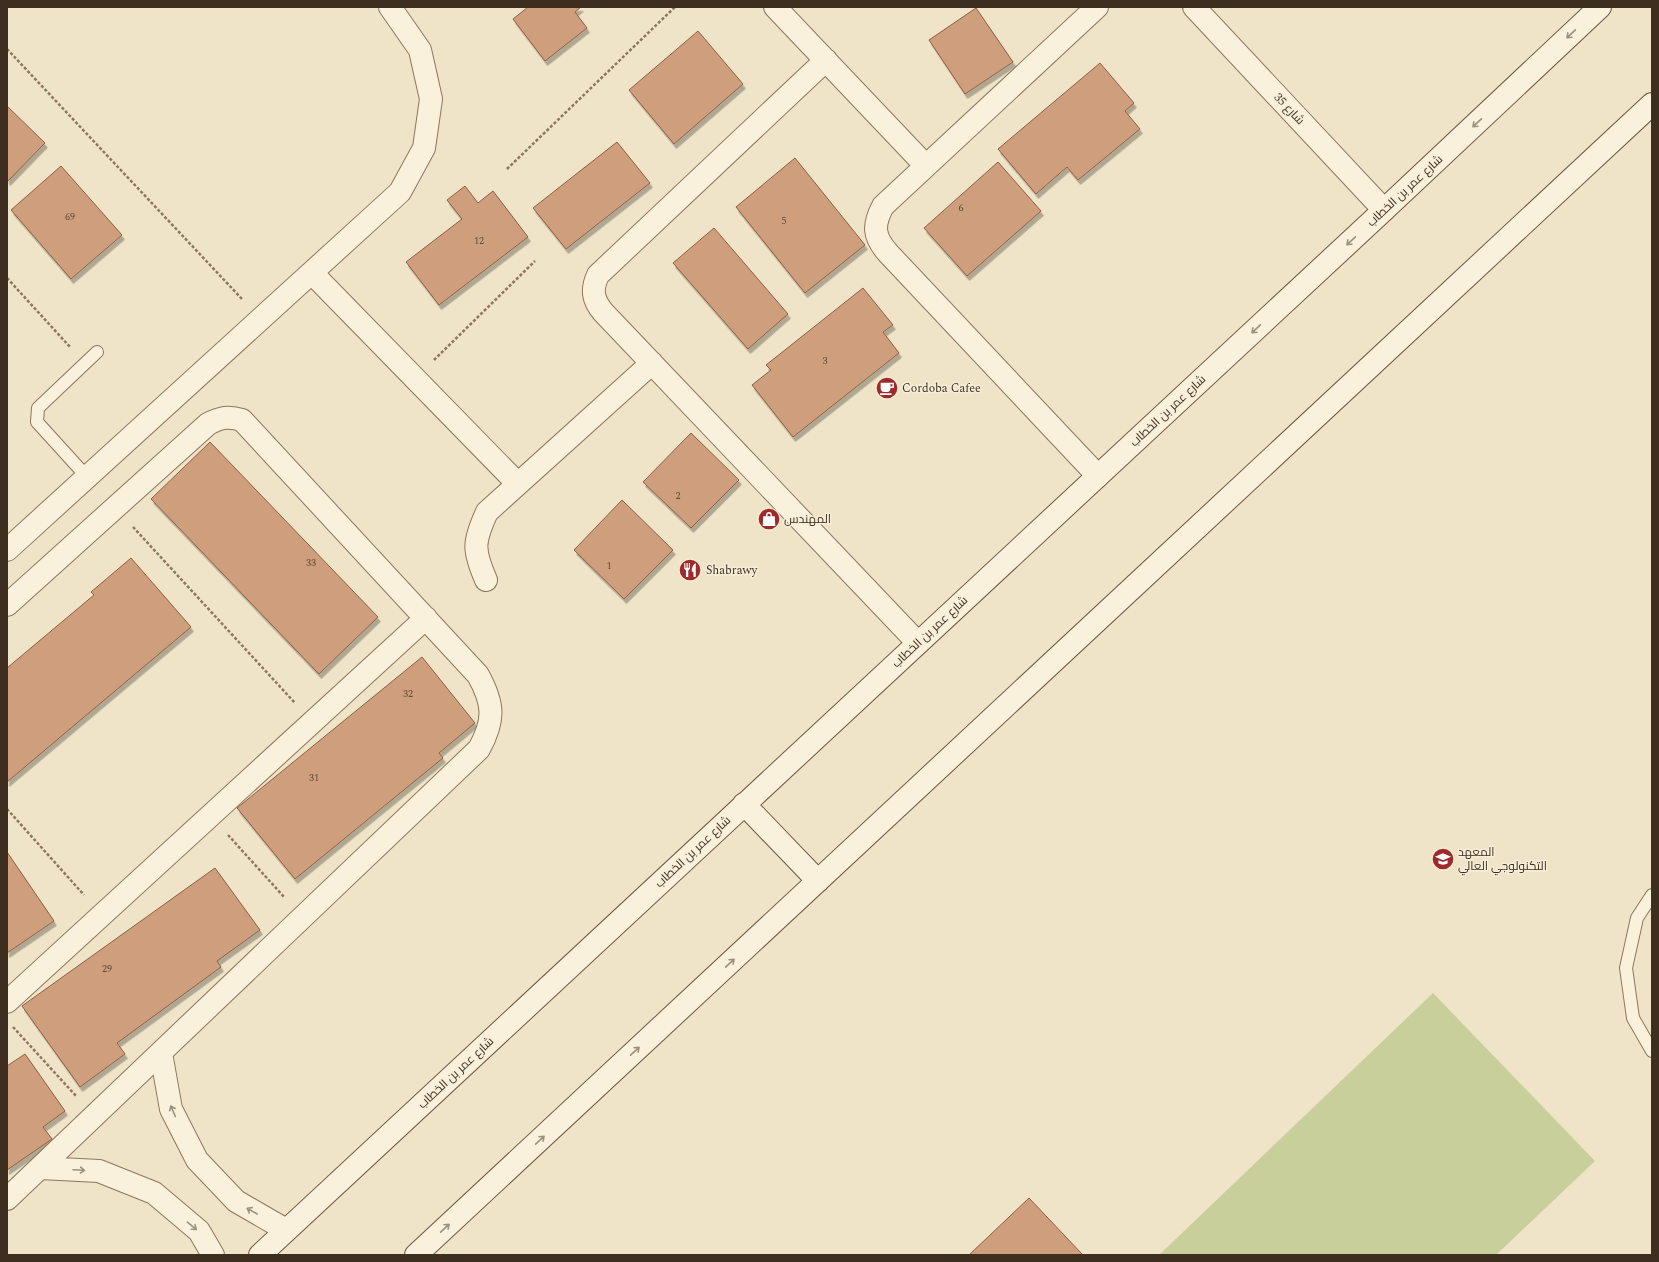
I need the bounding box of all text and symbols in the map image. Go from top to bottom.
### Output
one-way arrow [1566,29,1576,39]
street label: شارع 35 [1269,89,1309,130]
one-way arrow [1472,118,1482,128]
street label: شارع عمر بن الخطاب [1363,150,1448,232]
house number: 6 [959,200,964,216]
house number: 69 [65,209,75,225]
house number: 5 [782,213,787,229]
house number: 12 [474,233,484,249]
one-way arrow [1347,236,1357,245]
one-way arrow [1251,324,1261,334]
house number: 3 [823,353,828,369]
street label: شارع عمر بن الخطاب [1126,370,1211,452]
cafe icon: Cordoba Cafee [874,375,900,401]
place label: Cordoba Cafee [902,379,981,398]
house number: 2 [676,488,681,504]
shop icon: المهندس [756,506,782,532]
place label: المهندس [784,510,831,529]
house number: 33 [306,555,316,571]
restaurant icon: Shabrawy [677,557,703,583]
house number: 1 [607,558,612,574]
place label: Shabrawy [706,561,759,580]
street label: شارع عمر بن الخطاب [888,591,973,673]
house number: 32 [403,686,413,702]
house number: 31 [309,770,319,786]
street label: شارع عمر بن الخطاب [651,811,736,893]
place label: المعهد التكنولوجي العالي [1458,843,1547,876]
school or university icon: المعهد التكنولوجي العالي [1430,846,1456,872]
one-way arrow [725,958,735,967]
house number: 29 [102,961,112,977]
street label: شارع عمر بن الخطاب [414,1032,499,1114]
one-way arrow [630,1047,640,1056]
one-way arrow [169,1106,176,1118]
one-way arrow [535,1135,545,1145]
one-way arrow [72,1166,85,1174]
one-way arrow [247,1206,259,1214]
one-way arrow [187,1221,198,1230]
one-way arrow [440,1224,450,1233]

